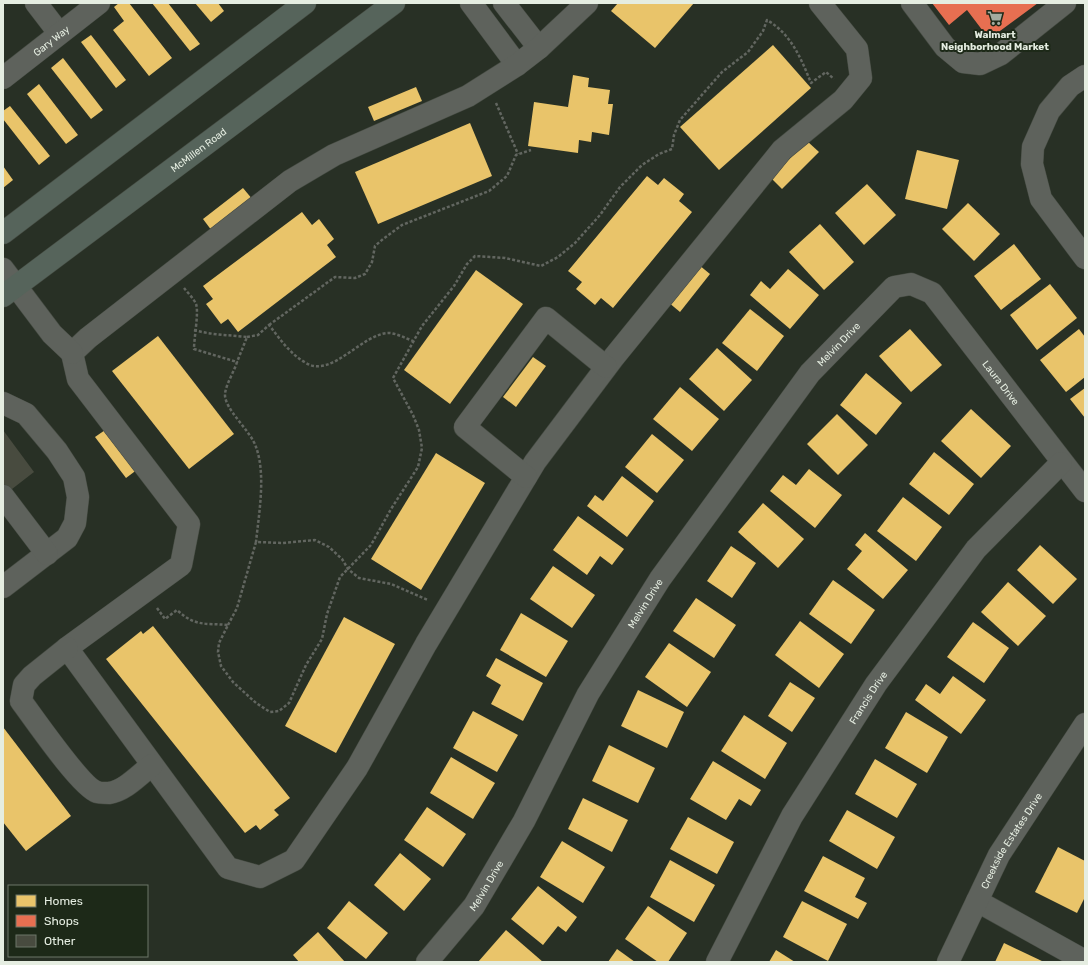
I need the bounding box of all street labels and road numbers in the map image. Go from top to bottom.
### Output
street label: Gary Way [31,23,72,59]
street label: McMillen Road [169,126,229,175]
street label: Melvin Drive [815,320,863,369]
street label: Laura Drive [979,359,1022,408]
street label: Melvin Drive [626,576,666,631]
street label: Francis Drive [847,669,891,726]
street label: Creekside Estates Drive [979,791,1045,891]
street label: Melvin Drive [467,858,507,914]

